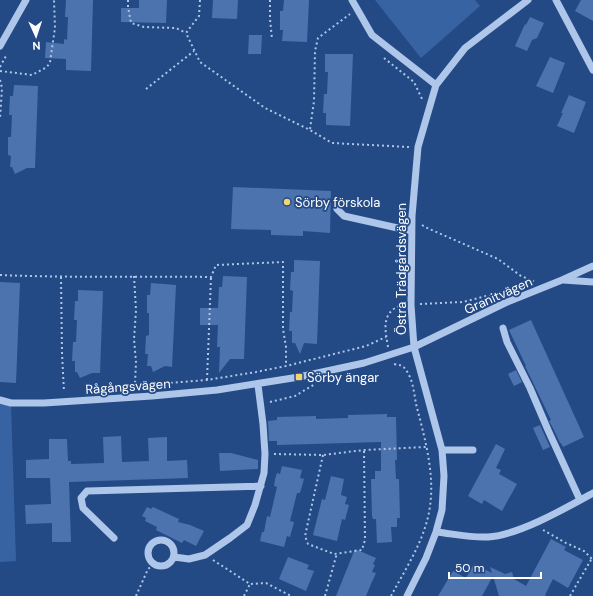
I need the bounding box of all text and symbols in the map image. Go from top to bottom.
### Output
north arrow [16,16,56,56]
text: N [32,39,41,53]
place label: Sörby förskola [295,194,380,211]
marker: Sörby förskola [282,197,292,207]
street label: Östra Trädgårdsvägen [393,203,410,335]
street label: Granitvägen [461,273,535,318]
place label: Sörby ängar [307,369,379,386]
marker: Sörby ängar [294,372,304,382]
street label: Rågångsvägen [85,375,171,398]
scale bar [449,554,541,580]
text: 50 m [455,560,484,576]

